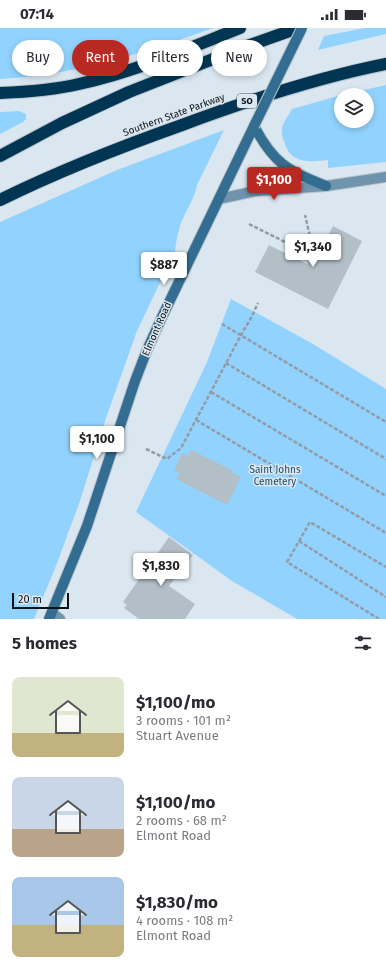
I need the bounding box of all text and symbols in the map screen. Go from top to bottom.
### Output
text: 07:14 [20,5,54,23]
chip: Buy [12,40,64,76]
chip: Rent [72,40,129,76]
chip: Filters [137,40,203,76]
chip: New [211,40,267,76]
map controls [334,88,374,128]
button: layers [334,88,374,128]
street label: Southern State Parkway [122,91,227,139]
road number: SO [237,94,257,108]
pin: $1,100 [241,167,307,201]
text: $1,100 [256,172,292,187]
pin: $1,340 [280,234,346,268]
text: $1,340 [294,239,332,254]
pin: $887 [140,252,188,286]
text: $887 [150,257,178,272]
street label: Elmont Road [140,300,174,358]
pin: $1,100 [64,426,130,460]
text: $1,100 [79,431,115,446]
park label: Saint Johns Cemetery [249,464,301,488]
pin: $1,830 [128,553,194,587]
text: $1,830 [142,558,180,573]
scale bar [12,591,69,610]
text: 20 m [18,593,42,606]
icon: filters [352,632,374,654]
text: 5 homes [12,633,77,654]
text: $1,100/mo [136,692,215,713]
icon: home [44,693,92,741]
text: 3 rooms · 101 m² [136,713,231,728]
text: Stuart Avenue [136,728,219,743]
text: $1,100/mo [136,792,215,813]
icon: home [44,793,92,841]
text: 2 rooms · 68 m² [136,813,227,828]
text: Elmont Road [136,828,211,843]
text: $1,830/mo [136,892,218,913]
icon: home [44,893,92,941]
text: 4 rooms · 108 m² [136,913,233,928]
text: Elmont Road [136,928,211,943]

